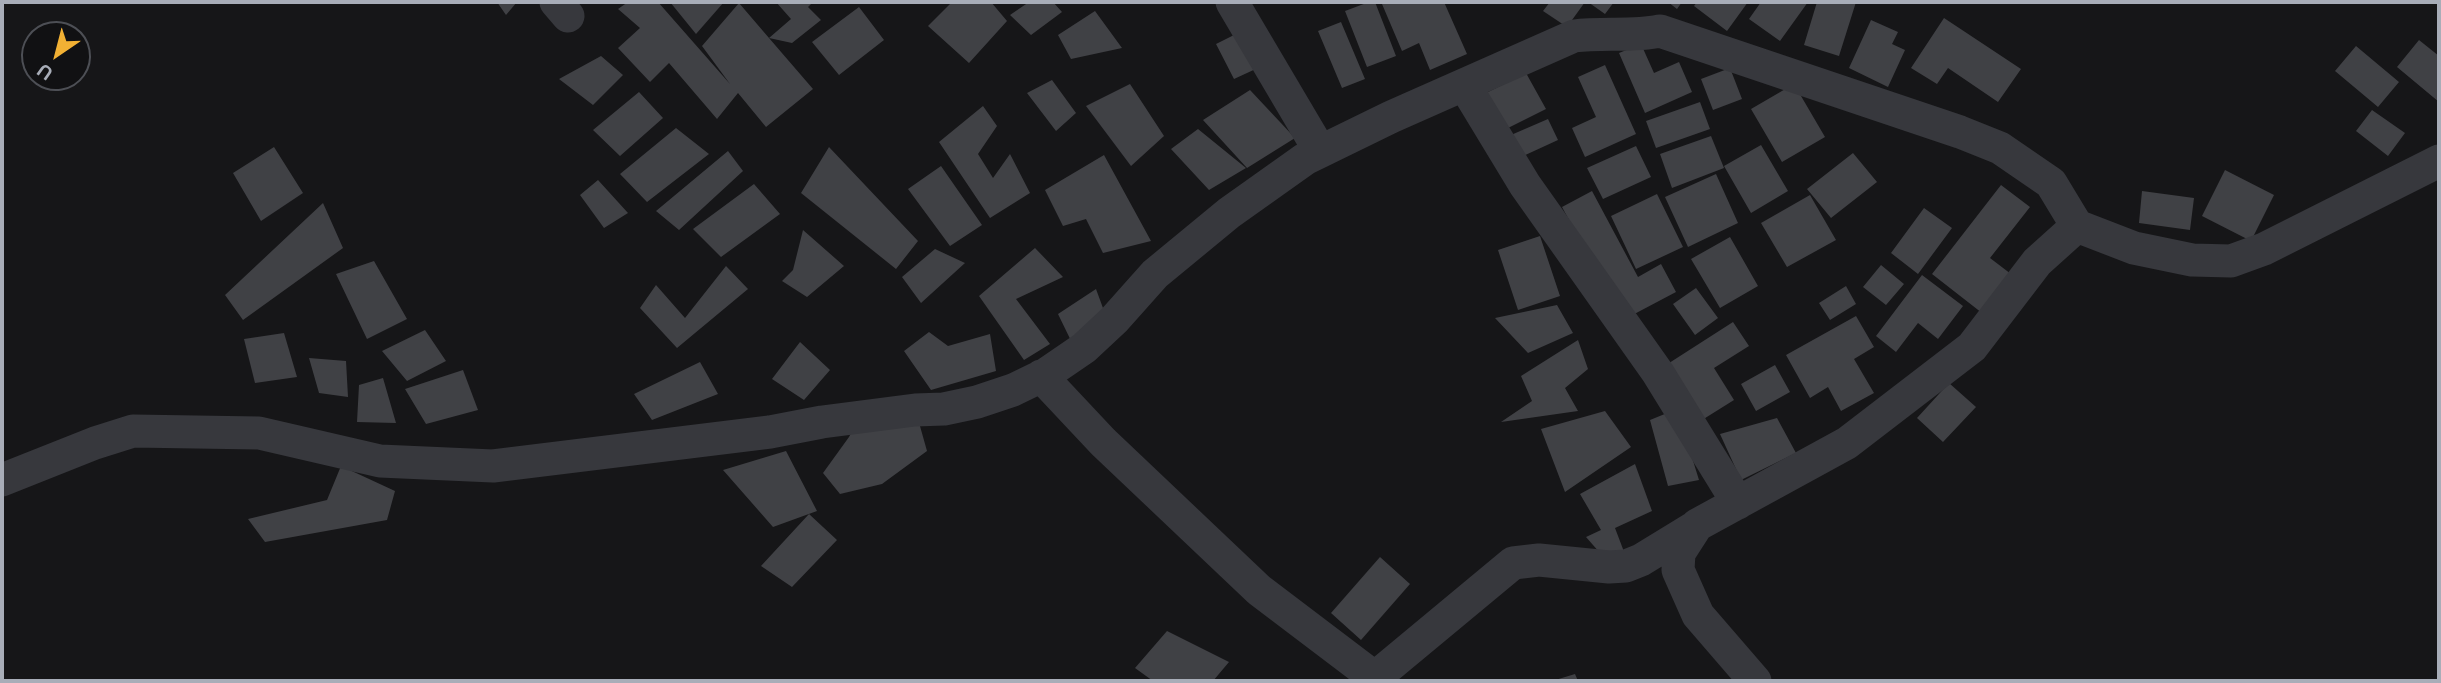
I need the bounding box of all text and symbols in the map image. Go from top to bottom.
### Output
north arrow [21,21,91,91]
text: U [33,59,56,85]

